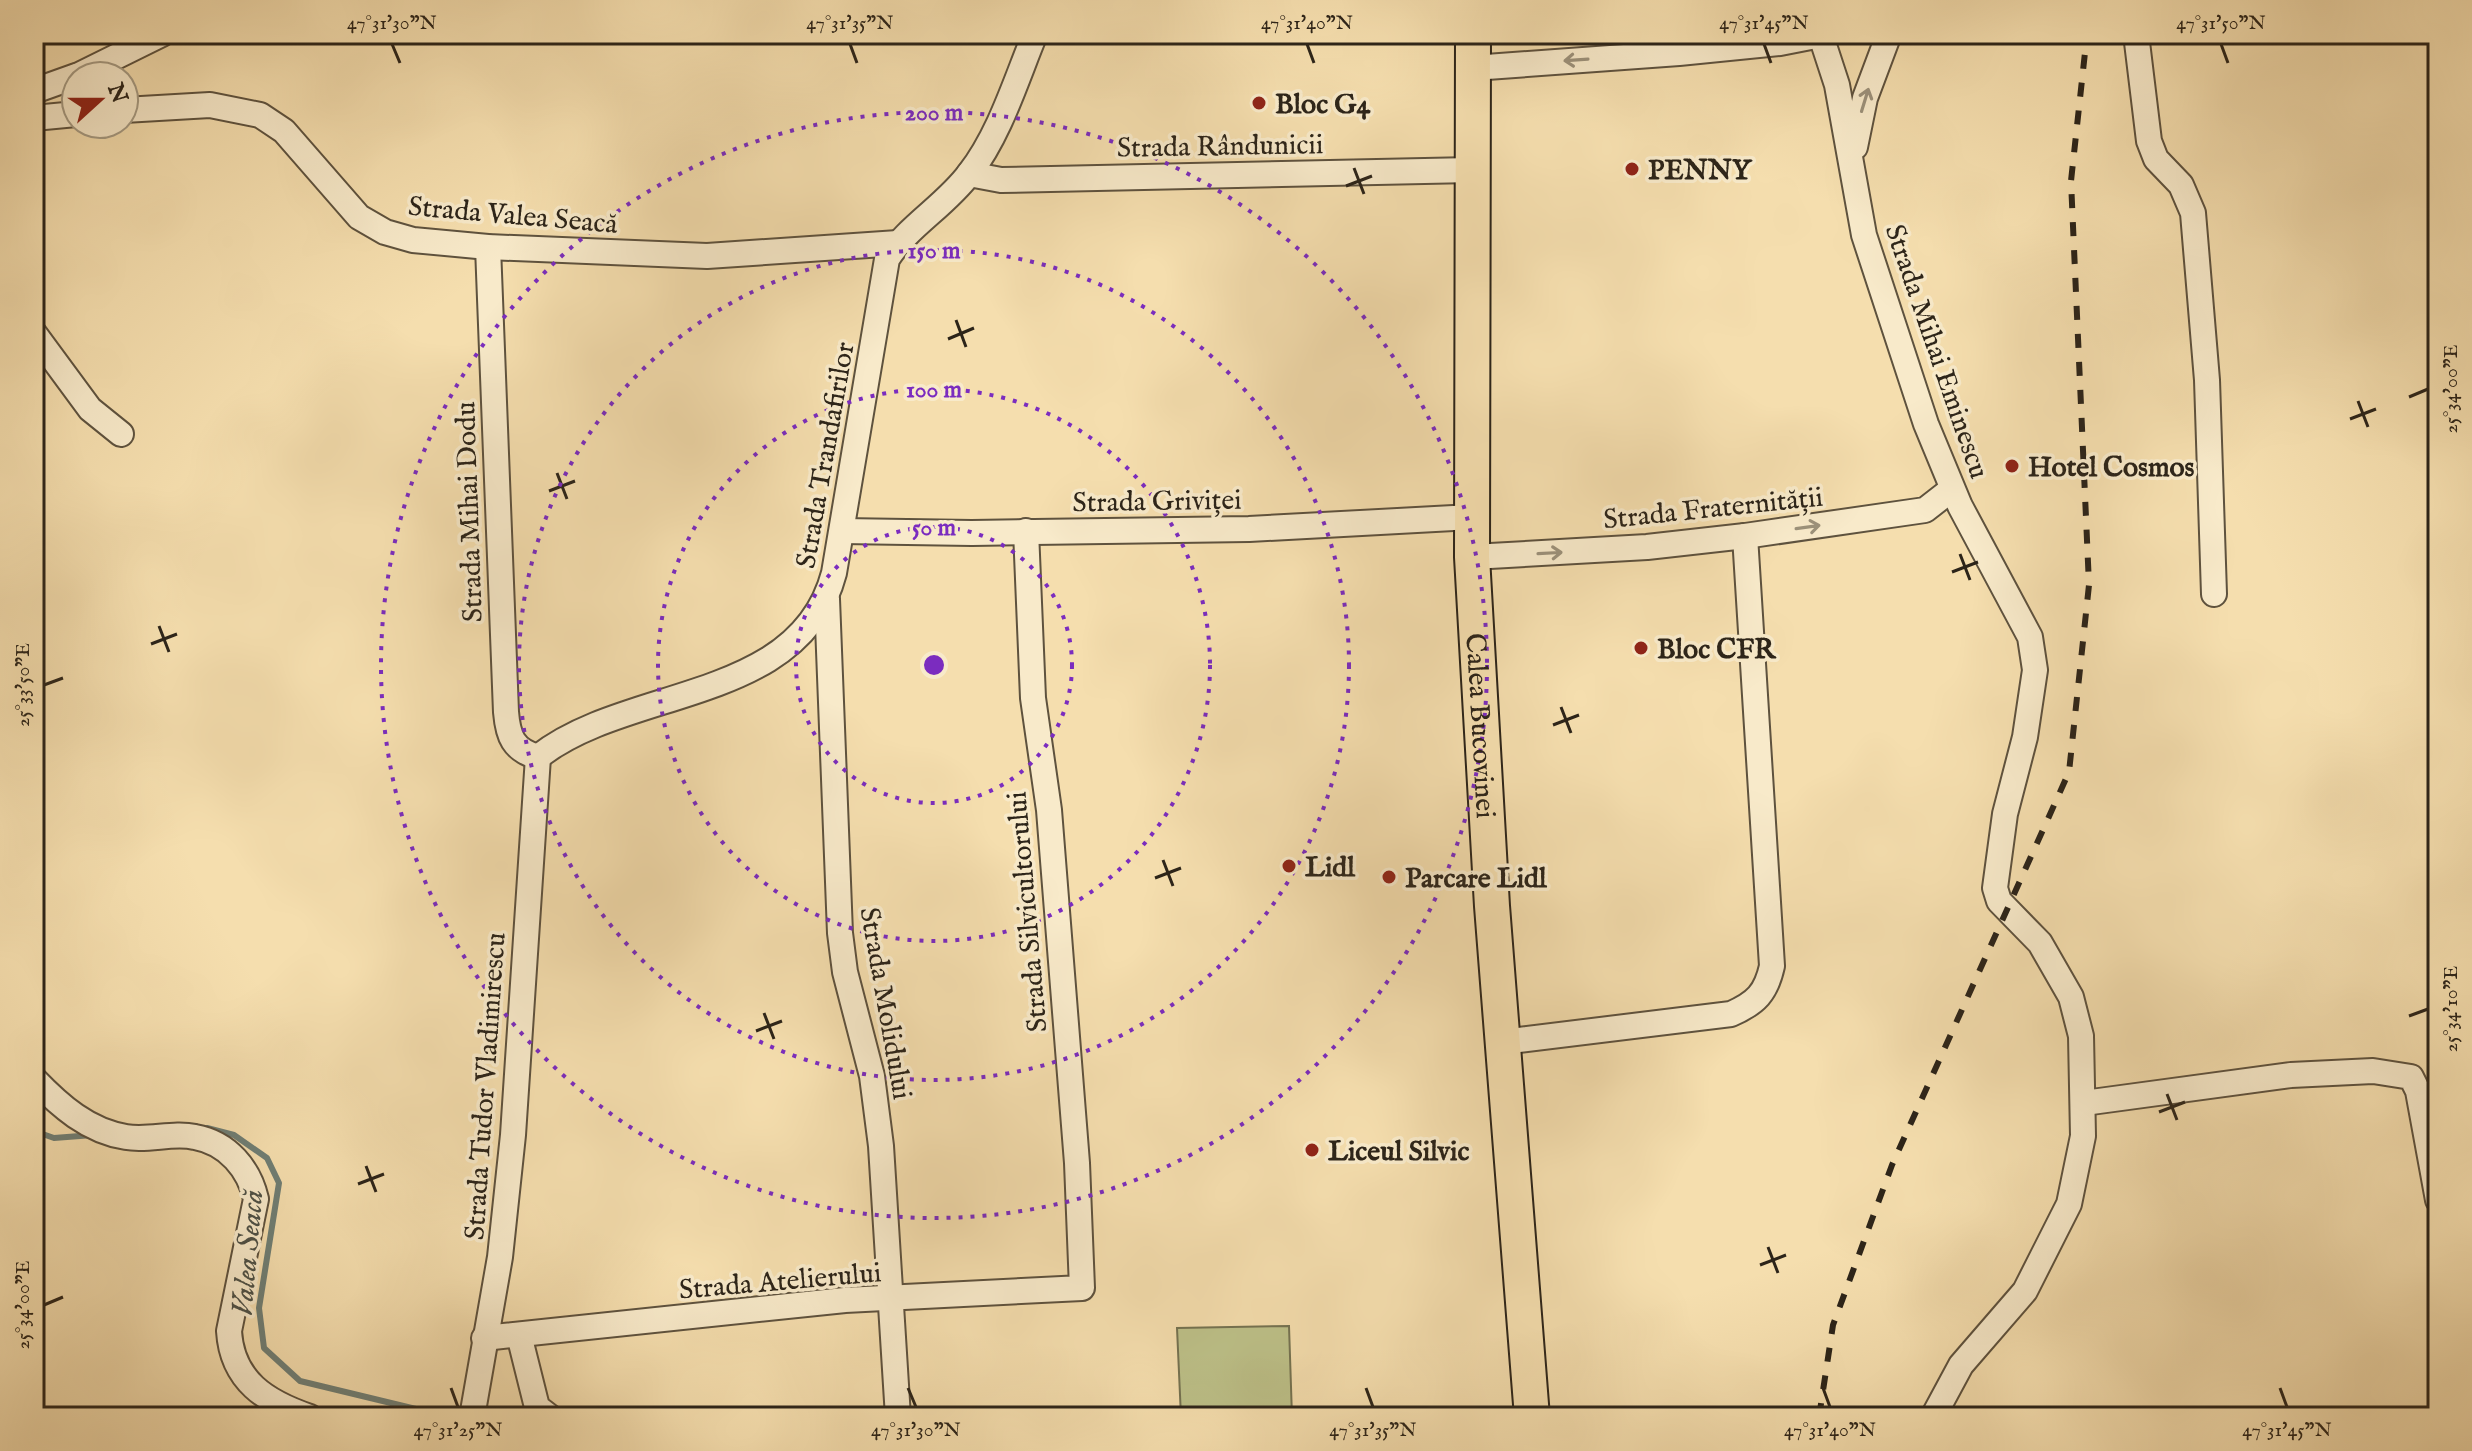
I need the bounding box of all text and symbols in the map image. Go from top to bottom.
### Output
text: 47°31'30"N [347,11,437,36]
text: 47°31'35"N [806,11,894,36]
text: 47°31'40"N [1261,11,1353,36]
text: 47°31'45"N [1719,11,1809,36]
text: 47°31'50"N [2176,11,2266,36]
one-way arrow [1563,53,1590,68]
north arrow [60,60,140,140]
text: N [100,79,133,107]
place label: Bloc G4 [1275,88,1371,123]
one-way arrow [1859,88,1873,113]
marker: Bloc G4 [1250,94,1268,112]
text: 200 m [905,98,964,129]
street label: Strada Rândunicii [1117,128,1324,167]
place label: PENNY [1648,154,1753,189]
marker: PENNY [1623,160,1641,178]
street label: Strada Valea Seacă [407,190,620,243]
street label: Strada Mihai Eminescu [1876,220,1996,484]
text: 150 m [907,236,961,267]
street label: Strada Trandafirilor [789,340,864,571]
text: 25°34'00"E [2439,344,2464,434]
text: 100 m [906,375,963,406]
street label: Strada Mihai Dodu [449,401,492,623]
place label: Hotel Cosmos [2028,451,2195,486]
marker: Hotel Cosmos [2003,457,2021,475]
street label: Strada Fraternității [1602,481,1825,538]
street label: Strada Griviței [1072,484,1242,521]
text: 50 m [912,513,957,544]
one-way arrow [1795,519,1820,534]
one-way arrow [1536,545,1563,560]
street label: Calea Bucovinei [1456,632,1502,820]
place label: Bloc CFR [1657,633,1777,668]
marker: Bloc CFR [1632,639,1650,657]
text: 25°33'50"E [11,643,36,727]
centre of rings [920,651,948,679]
street label: Strada Silvicultorului [1001,790,1056,1034]
place label: Lidl [1305,851,1356,886]
marker: Lidl [1280,857,1298,875]
place label: Parcare Lidl [1405,862,1548,897]
marker: Parcare Lidl [1380,868,1398,886]
street label: Strada Molidului [850,905,919,1102]
street label: Strada Tudor Vladimirescu [458,931,515,1241]
text: 25°34'10"E [2439,966,2464,1052]
place label: Liceul Silvic [1328,1135,1469,1170]
marker: Liceul Silvic [1303,1141,1321,1159]
water label: Valea Seacă [225,1188,274,1318]
street label: Strada Atelierului [678,1256,883,1309]
text: 25°34'00"E [11,1260,36,1350]
text: 47°31'25"N [413,1418,503,1443]
text: 47°31'30"N [871,1418,961,1443]
text: 47°31'35"N [1329,1418,1417,1443]
text: 47°31'40"N [1784,1418,1876,1443]
text: 47°31'45"N [2242,1418,2332,1443]

